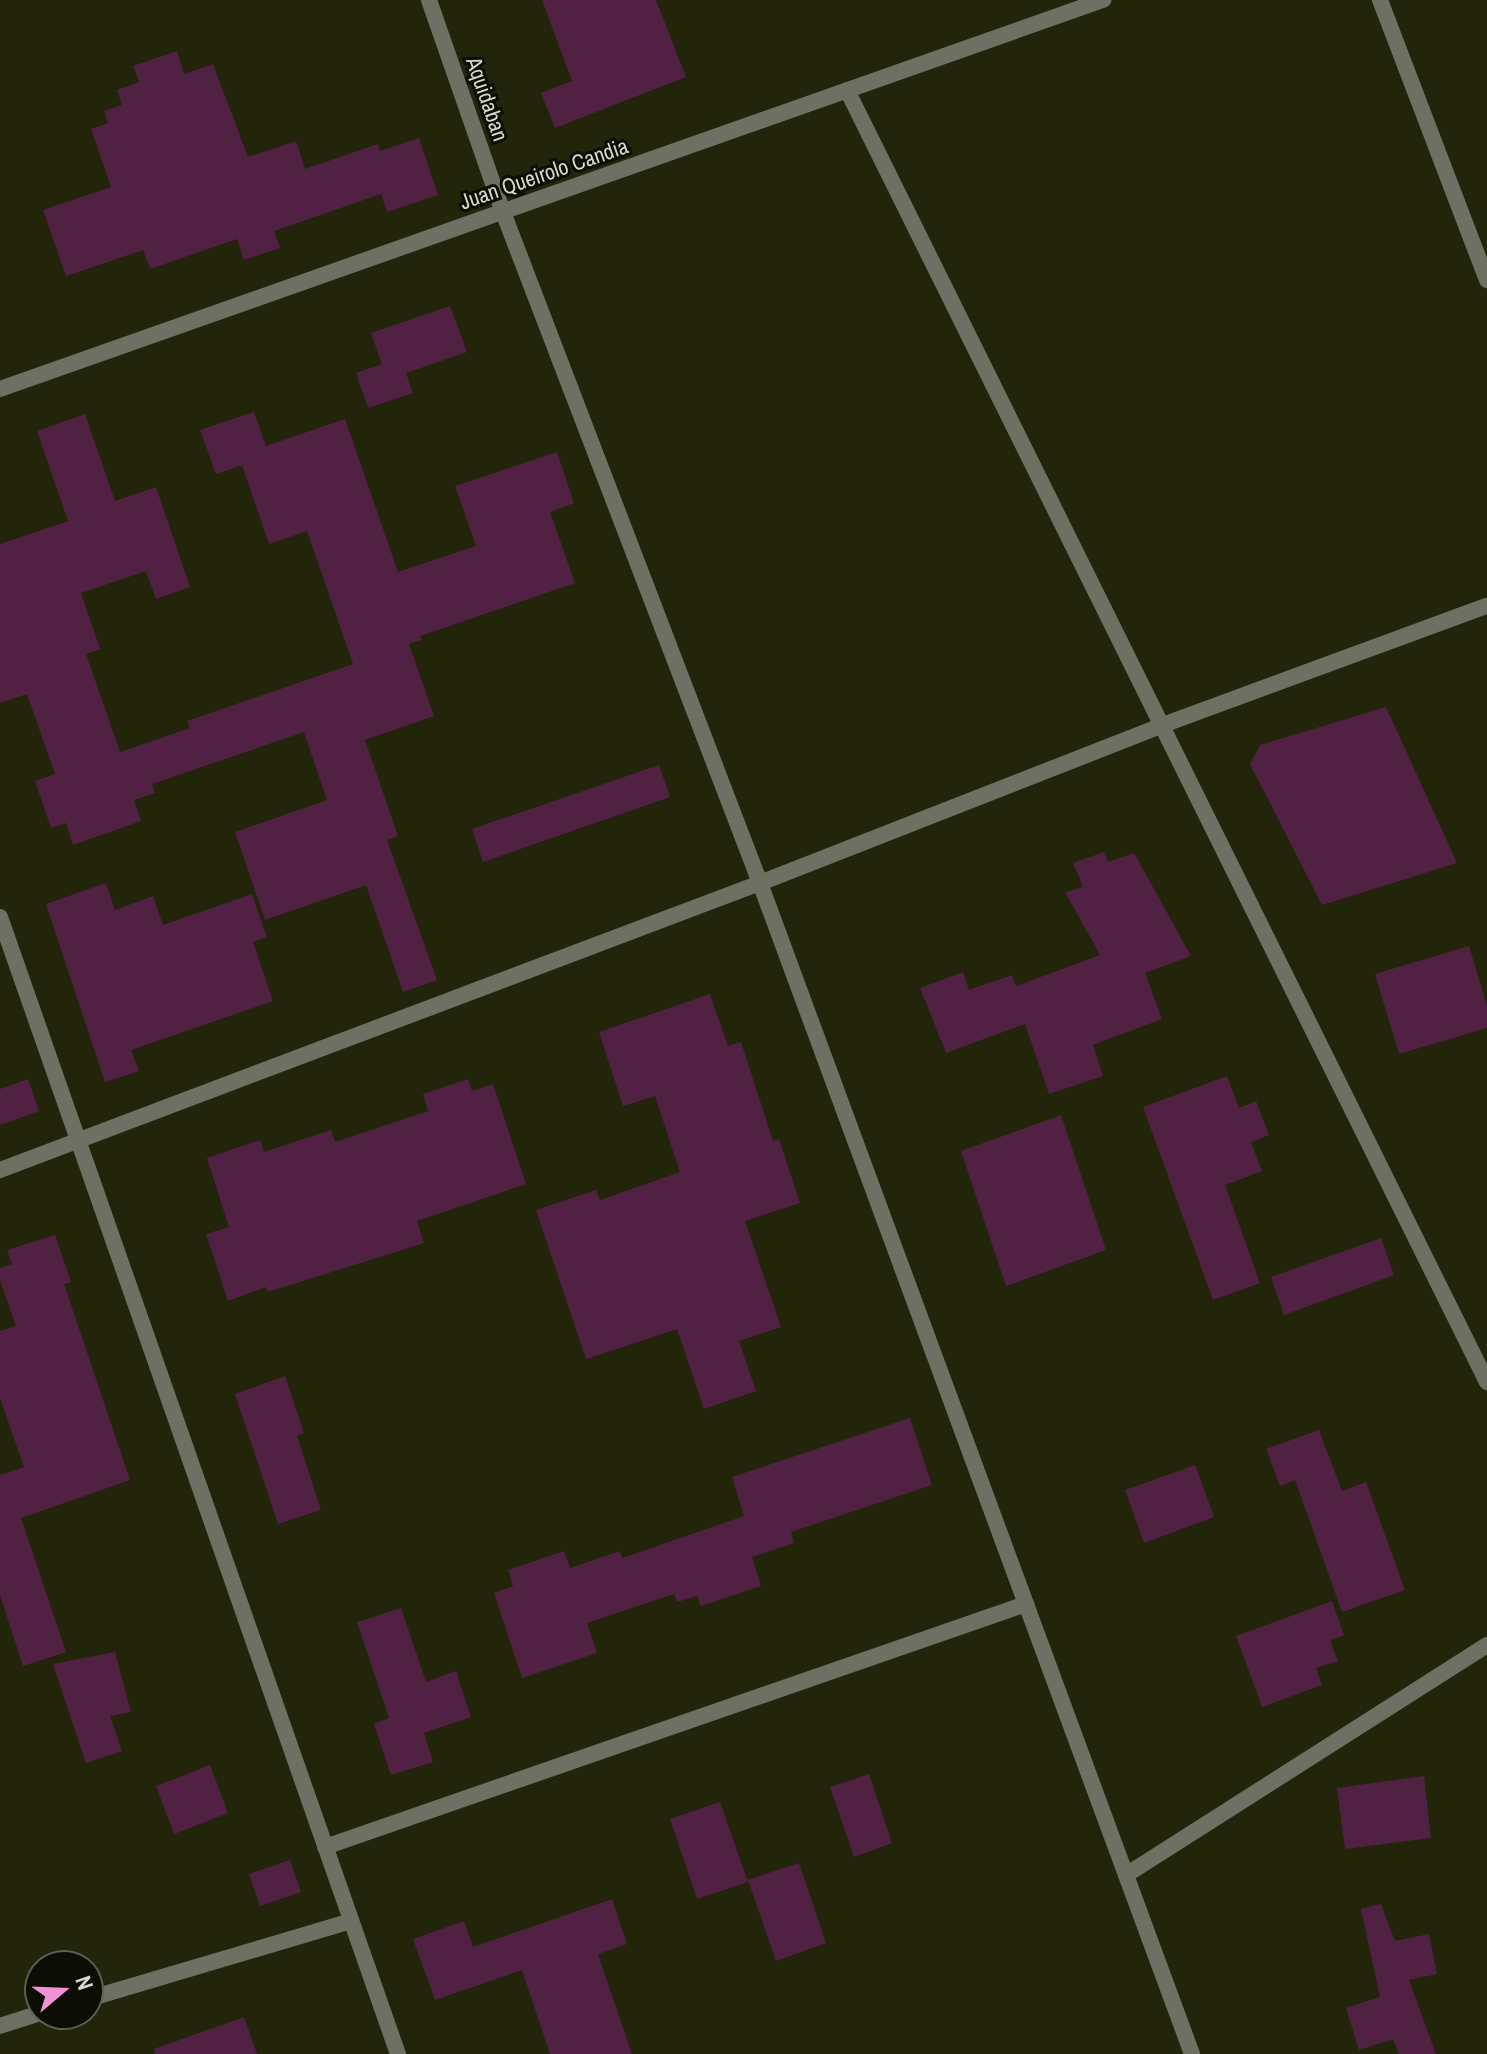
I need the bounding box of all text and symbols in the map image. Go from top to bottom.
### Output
street label: Aquidaban [460,53,514,145]
street label: Juan Queirolo Candia [456,133,632,215]
north arrow [24,1950,104,2030]
text: N [68,1972,101,1994]

